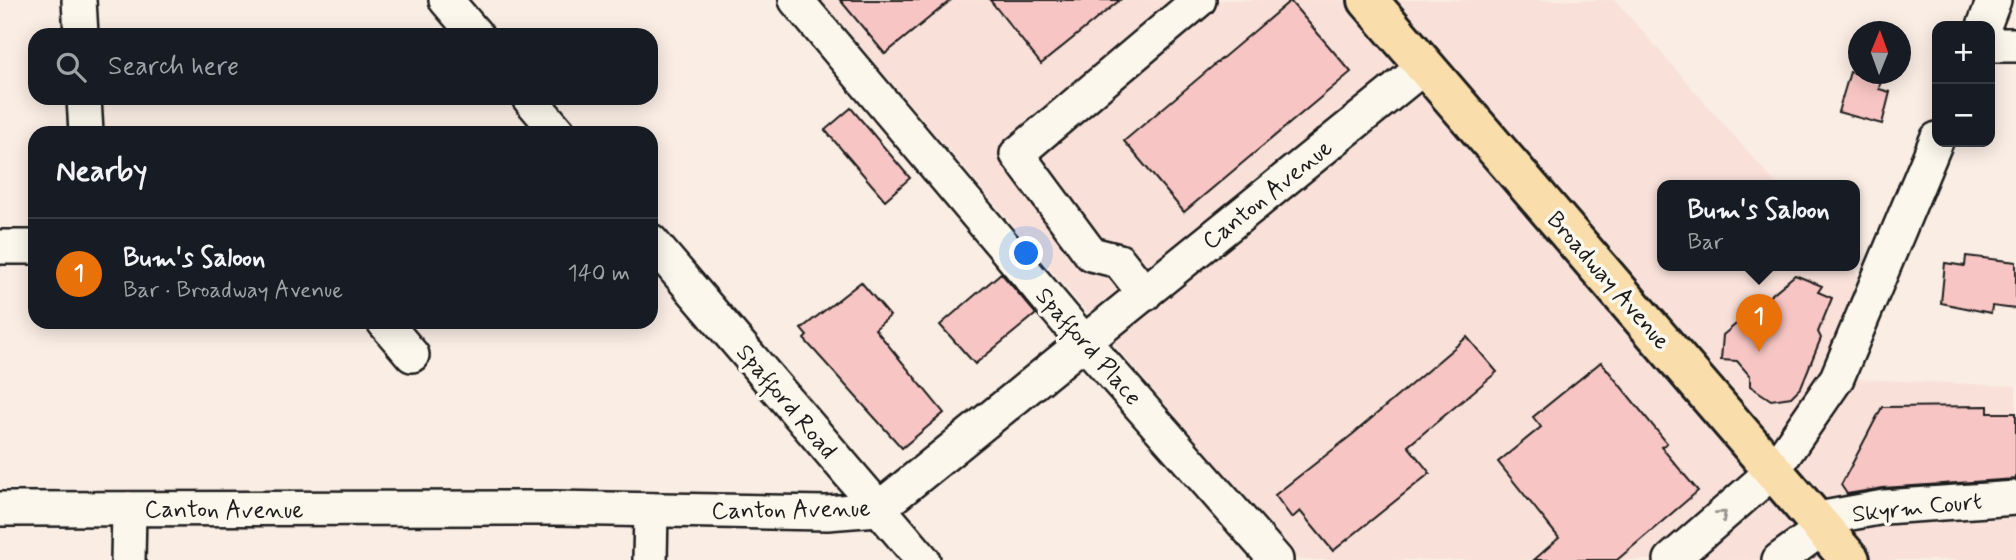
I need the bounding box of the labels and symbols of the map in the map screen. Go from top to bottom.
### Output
north arrow [1848,21,1911,84]
street label: Canton Avenue [1196,133,1340,257]
street label: Broadway Avenue [1539,205,1677,357]
your location [1009,236,1043,270]
street label: Spafford Place [1026,281,1148,414]
pin: 1 [1736,294,1782,352]
street label: Spafford Road [727,338,843,467]
street label: Skyrm Court [1851,486,1984,531]
street label: Canton Avenue [711,494,871,527]
street label: Canton Avenue [144,495,304,526]
one-way arrow [1714,511,1727,523]

